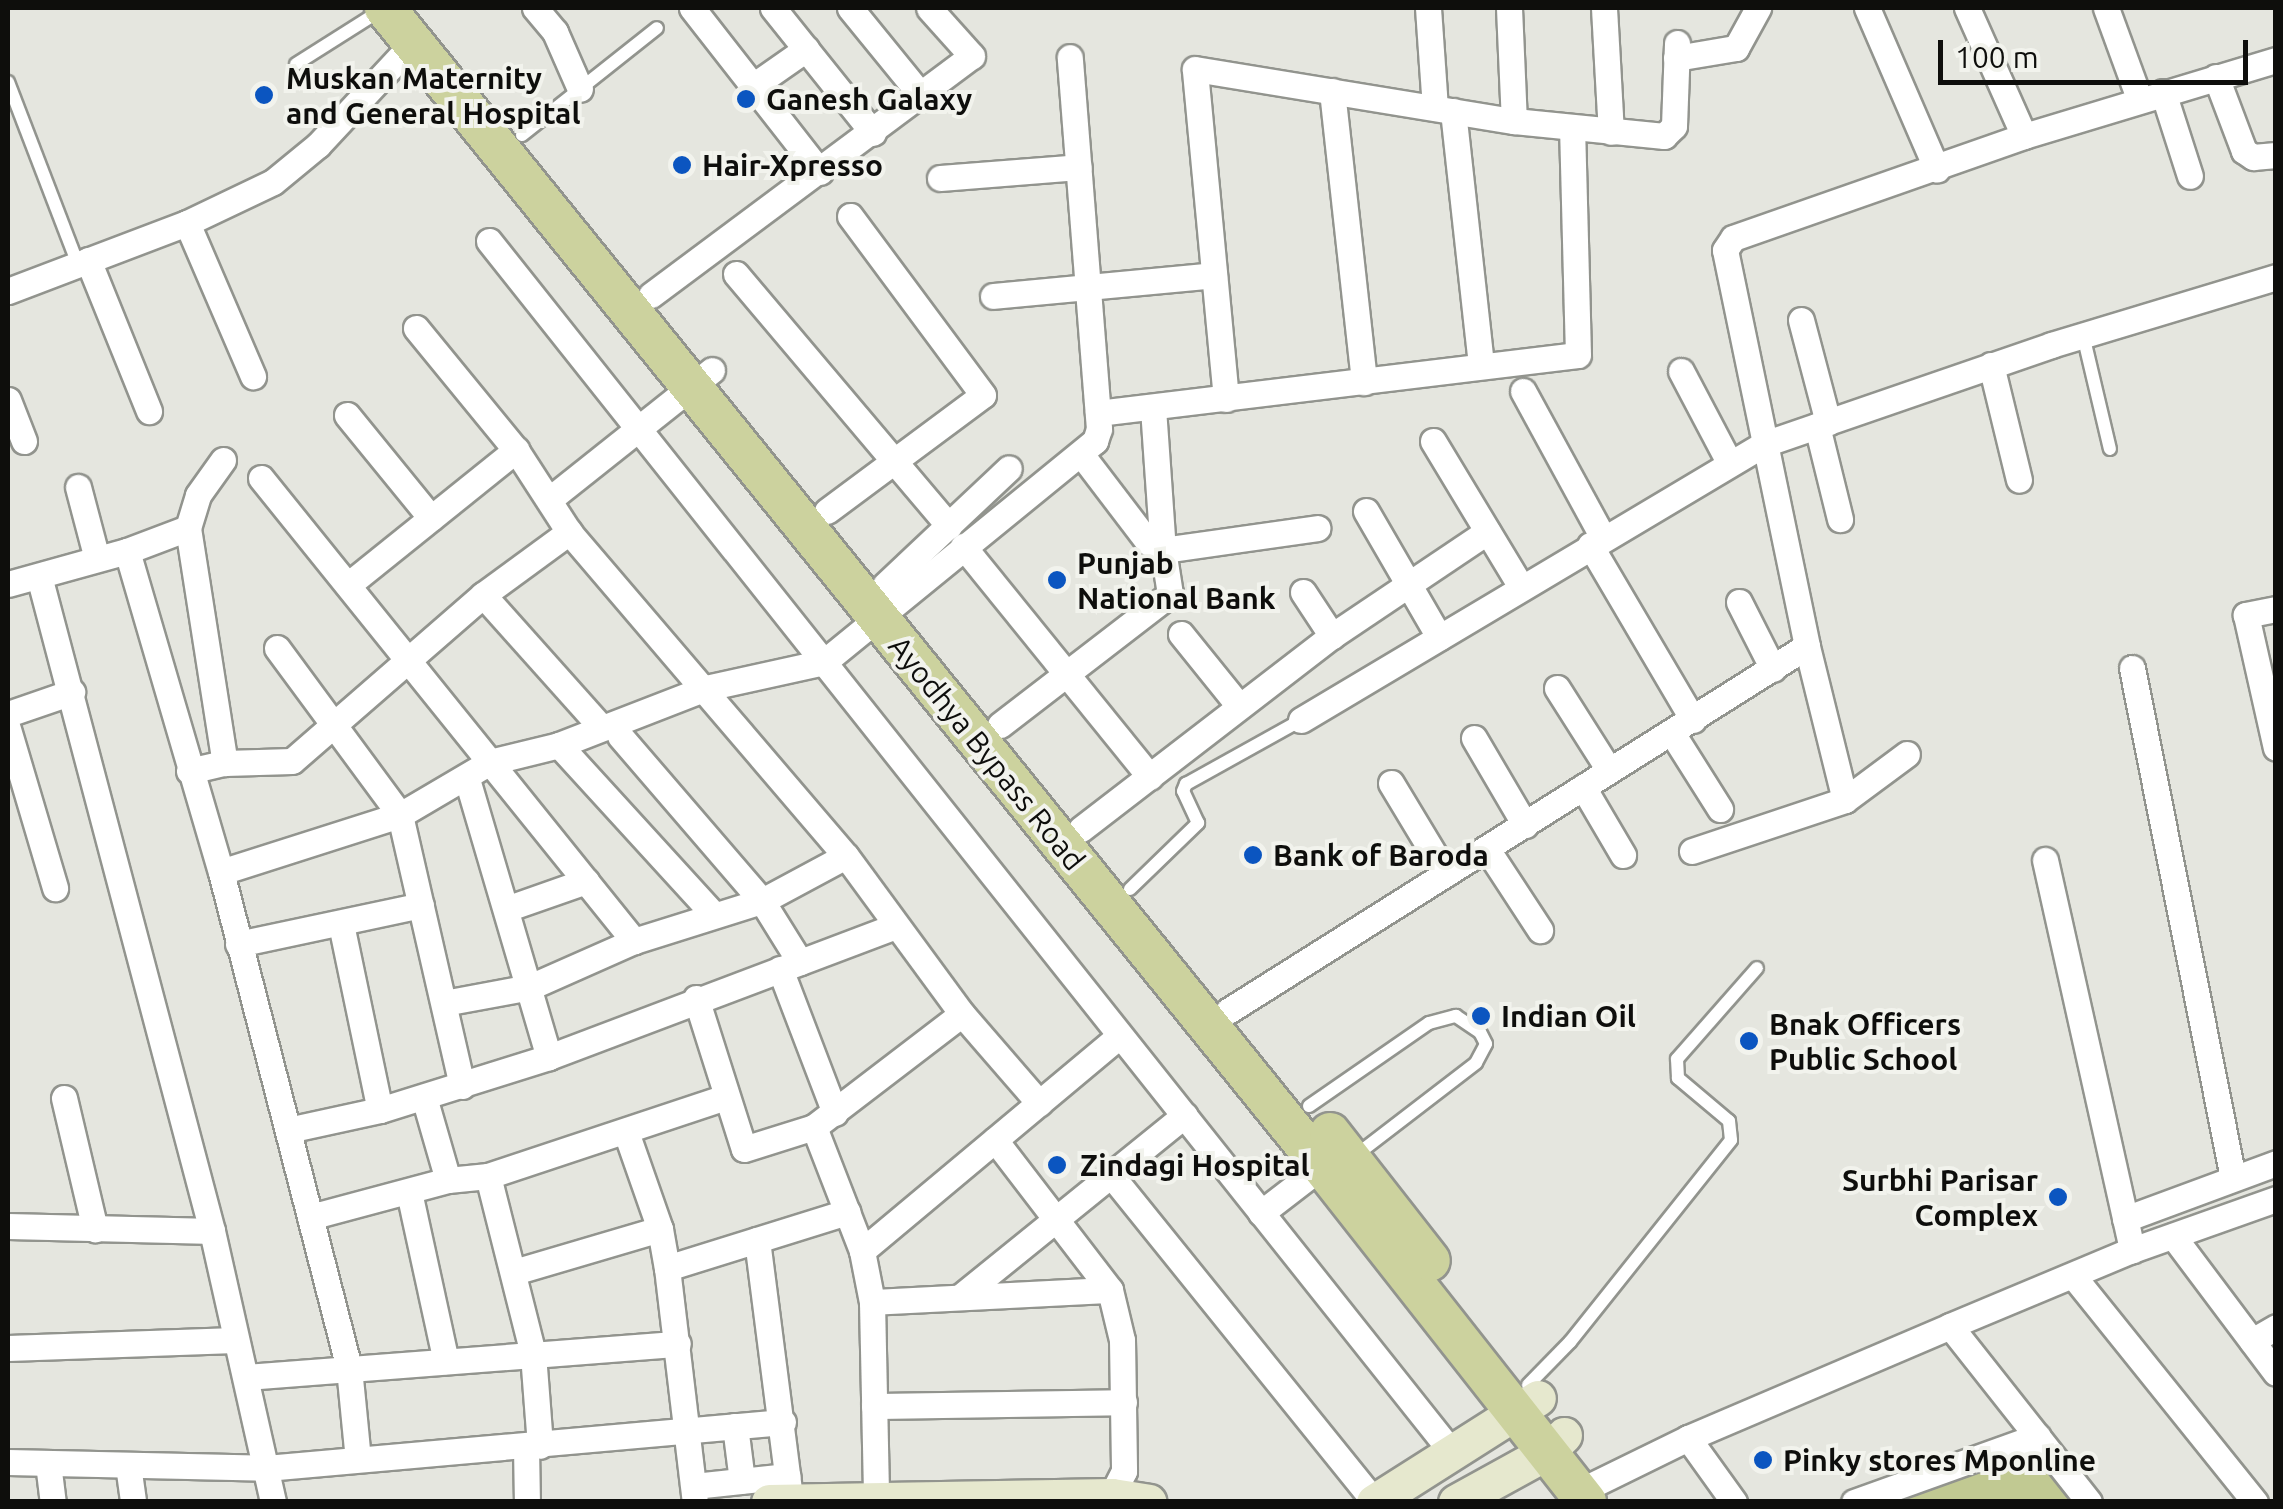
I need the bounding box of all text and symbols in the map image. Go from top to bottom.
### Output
scale bar [1943,20,2253,82]
text: 100 m [1955,40,2039,74]
place label: Muskan Maternity and General Hospital [286,60,581,130]
place label: Ganesh Galaxy [766,81,972,117]
marker: Muskan Maternity and General Hospital [251,82,277,108]
marker: Ganesh Galaxy [735,88,757,110]
place label: Hair-Xpresso [702,147,883,183]
marker: Hair-Xpresso [671,154,693,176]
place label: Punjab National Bank [1077,545,1276,616]
marker: Punjab National Bank [1046,569,1068,591]
street label: Ayodhya Bypass Road [881,629,1093,877]
place label: Bank of Baroda [1273,837,1489,873]
marker: Bank of Baroda [1242,844,1264,866]
place label: Indian Oil [1501,998,1636,1034]
marker: Indian Oil [1470,1005,1492,1027]
place label: Bnak Officers Public School [1769,1006,1961,1076]
marker: Bnak Officers Public School [1738,1030,1760,1052]
place label: Zindagi Hospital [1080,1147,1310,1183]
marker: Zindagi Hospital [1044,1152,1070,1178]
place label: Surbhi Parisar Complex [1842,1162,2038,1232]
marker: Surbhi Parisar Complex [2047,1186,2069,1208]
place label: Pinky stores Mponline [1783,1442,2096,1478]
marker: Pinky stores Mponline [1752,1449,1774,1471]

